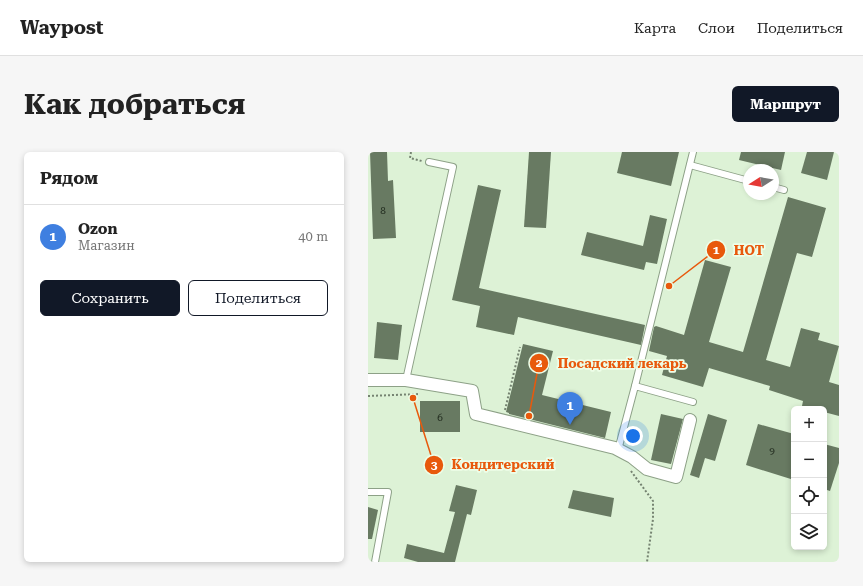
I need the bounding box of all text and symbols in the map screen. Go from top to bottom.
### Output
text: Waypost [20,16,103,39]
text: Карта [634,20,676,36]
text: Слои [698,20,735,36]
text: Поделиться [757,20,843,36]
button: Маршрут [732,86,839,122]
text: Как добраться [24,88,245,121]
north arrow [743,164,779,200]
text: Рядом [40,168,98,188]
house number: 8 [380,205,386,216]
text: Ozon [78,220,118,238]
text: 1 [49,229,57,244]
text: 40 m [298,229,328,244]
callout: НОТ [706,237,772,262]
text: Магазин [78,238,135,253]
text: 1 [713,243,720,257]
text: НОТ [734,243,765,258]
button: Сохранить [40,280,180,316]
button: Поделиться [188,280,328,316]
callout: Посадский лекарь [529,351,694,376]
text: 2 [536,356,543,370]
text: Посадский лекарь [558,356,687,371]
pin: 1 [557,392,583,425]
map controls [791,406,827,550]
button: + [791,406,827,442]
house number: 6 [437,412,443,423]
your location [623,426,643,446]
button: − [791,442,827,478]
house number: 9 [769,445,775,456]
callout: Кондитерский [424,452,562,477]
text: Кондитерский [452,457,554,472]
text: 3 [431,458,438,472]
button: locate [791,478,827,514]
button: layers [791,514,827,550]

